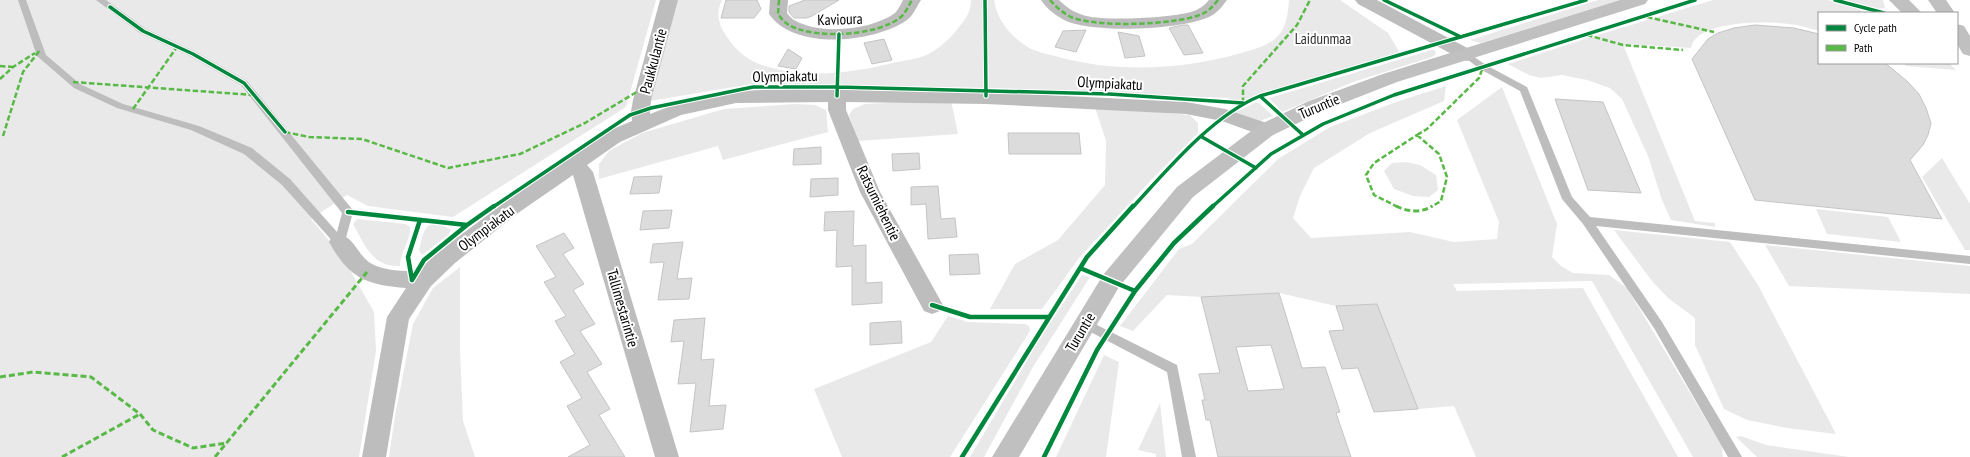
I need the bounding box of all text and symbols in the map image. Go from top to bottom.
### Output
street label: Kavioura [817,9,863,29]
legend [1818,12,1958,64]
text: Cycle path [1854,20,1897,35]
street label: Paukkulantie [635,26,671,96]
park label: Laidunmaa [1295,29,1351,48]
text: Path [1854,40,1872,55]
street label: Olympiakatu [752,66,818,86]
street label: Olympiakatu [1077,72,1143,94]
street label: Turuntie [1296,89,1342,123]
street label: Ratsumiehentie [853,162,905,244]
street label: Olympiakatu [454,201,518,255]
street label: Tallimestarintie [603,267,643,349]
street label: Turuntie [1061,309,1099,355]

